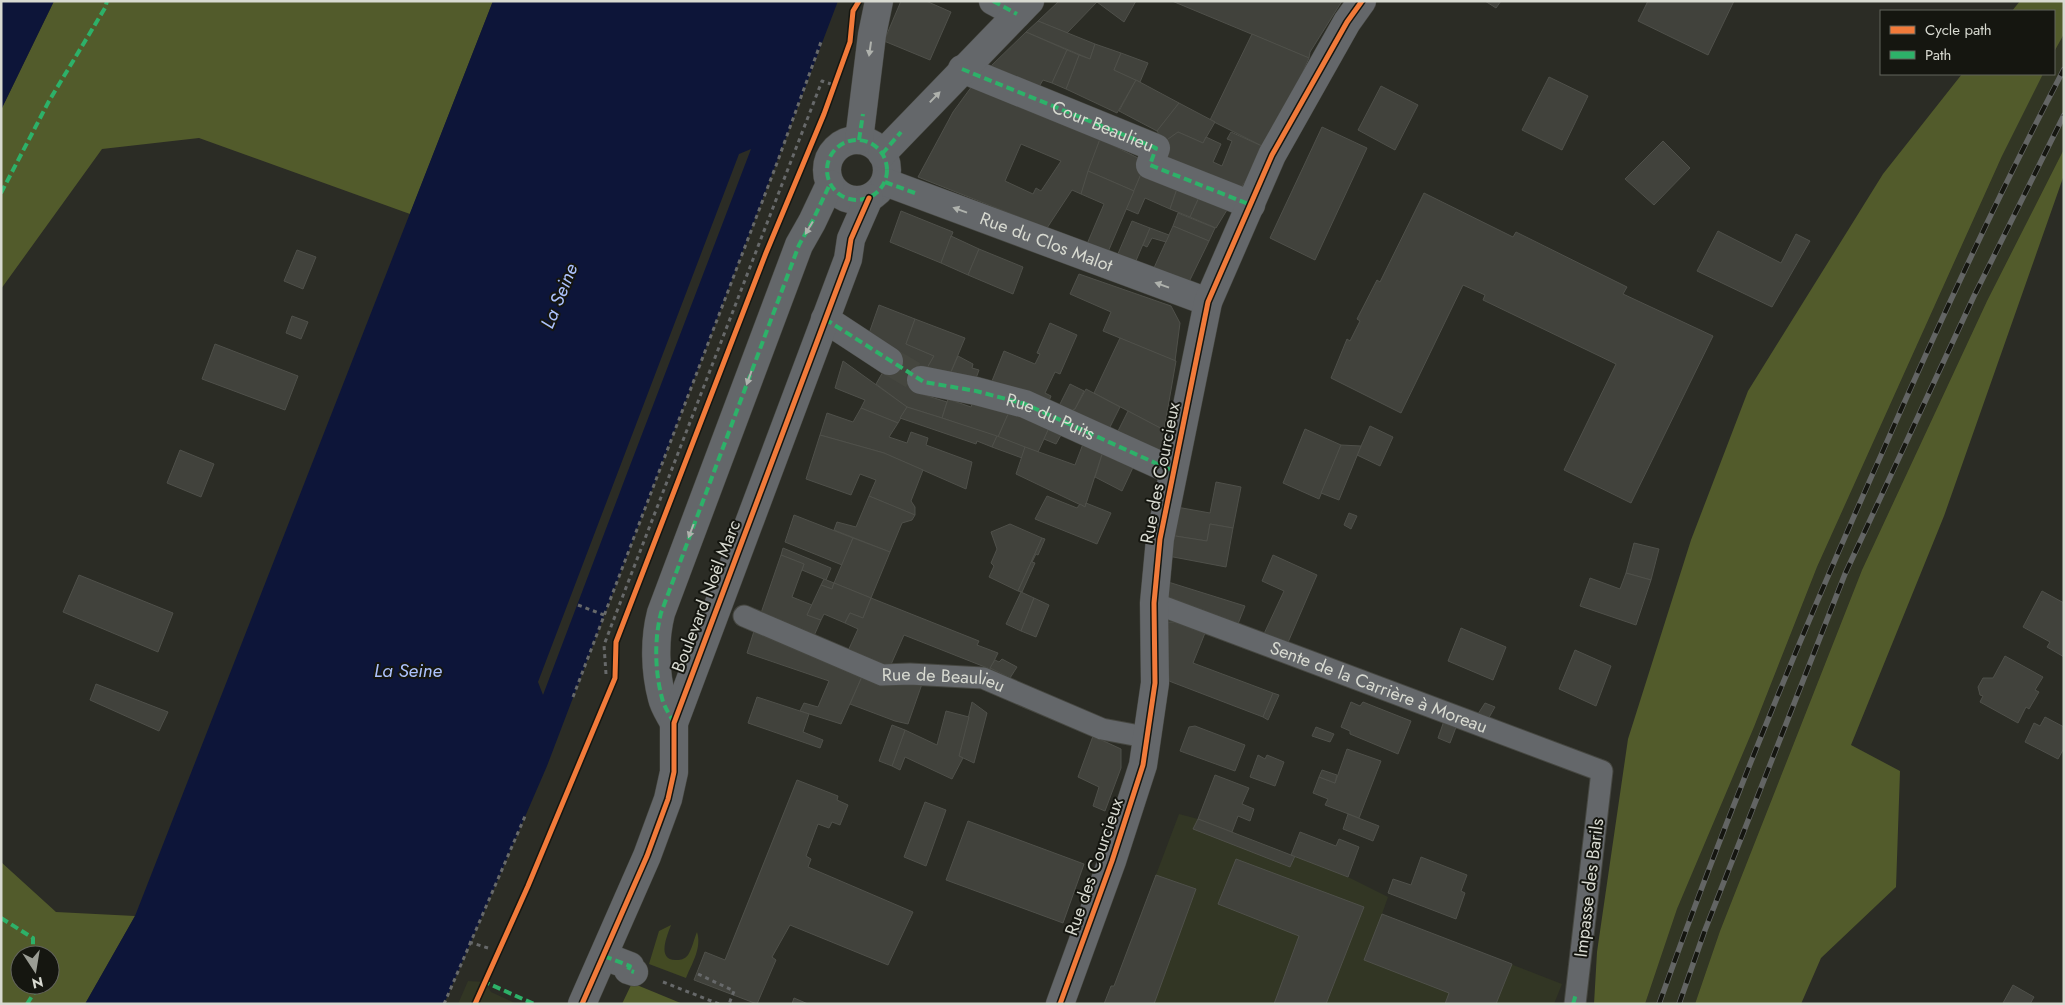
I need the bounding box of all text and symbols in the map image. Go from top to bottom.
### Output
legend [1880,10,2055,75]
text: Cycle path [1925,19,1992,41]
one-way arrow [866,41,874,57]
text: Path [1925,44,1951,66]
one-way arrow [929,92,941,104]
street label: Cour Beaulieu [1048,94,1158,159]
street label: Rue du Clos Malot [976,205,1117,279]
one-way arrow [952,206,967,214]
one-way arrow [804,221,813,234]
water label: La Seine [534,259,584,333]
one-way arrow [1154,281,1169,289]
one-way arrow [745,371,752,386]
street label: Rue du Puits [1003,387,1099,447]
street label: Rue des Courcieux [1134,400,1187,546]
street label: Boulevard Noël Marc [665,516,747,676]
one-way arrow [687,523,694,538]
street label: Sente de la Carrière à Moreau [1266,635,1491,740]
water label: La Seine [374,657,443,684]
street label: Rue de Beaulieu [881,661,1009,699]
street label: Rue des Courcieux [1058,795,1130,939]
street label: Impasse des Barils [1568,817,1610,959]
north arrow [10,945,60,995]
text: N [30,972,45,994]

